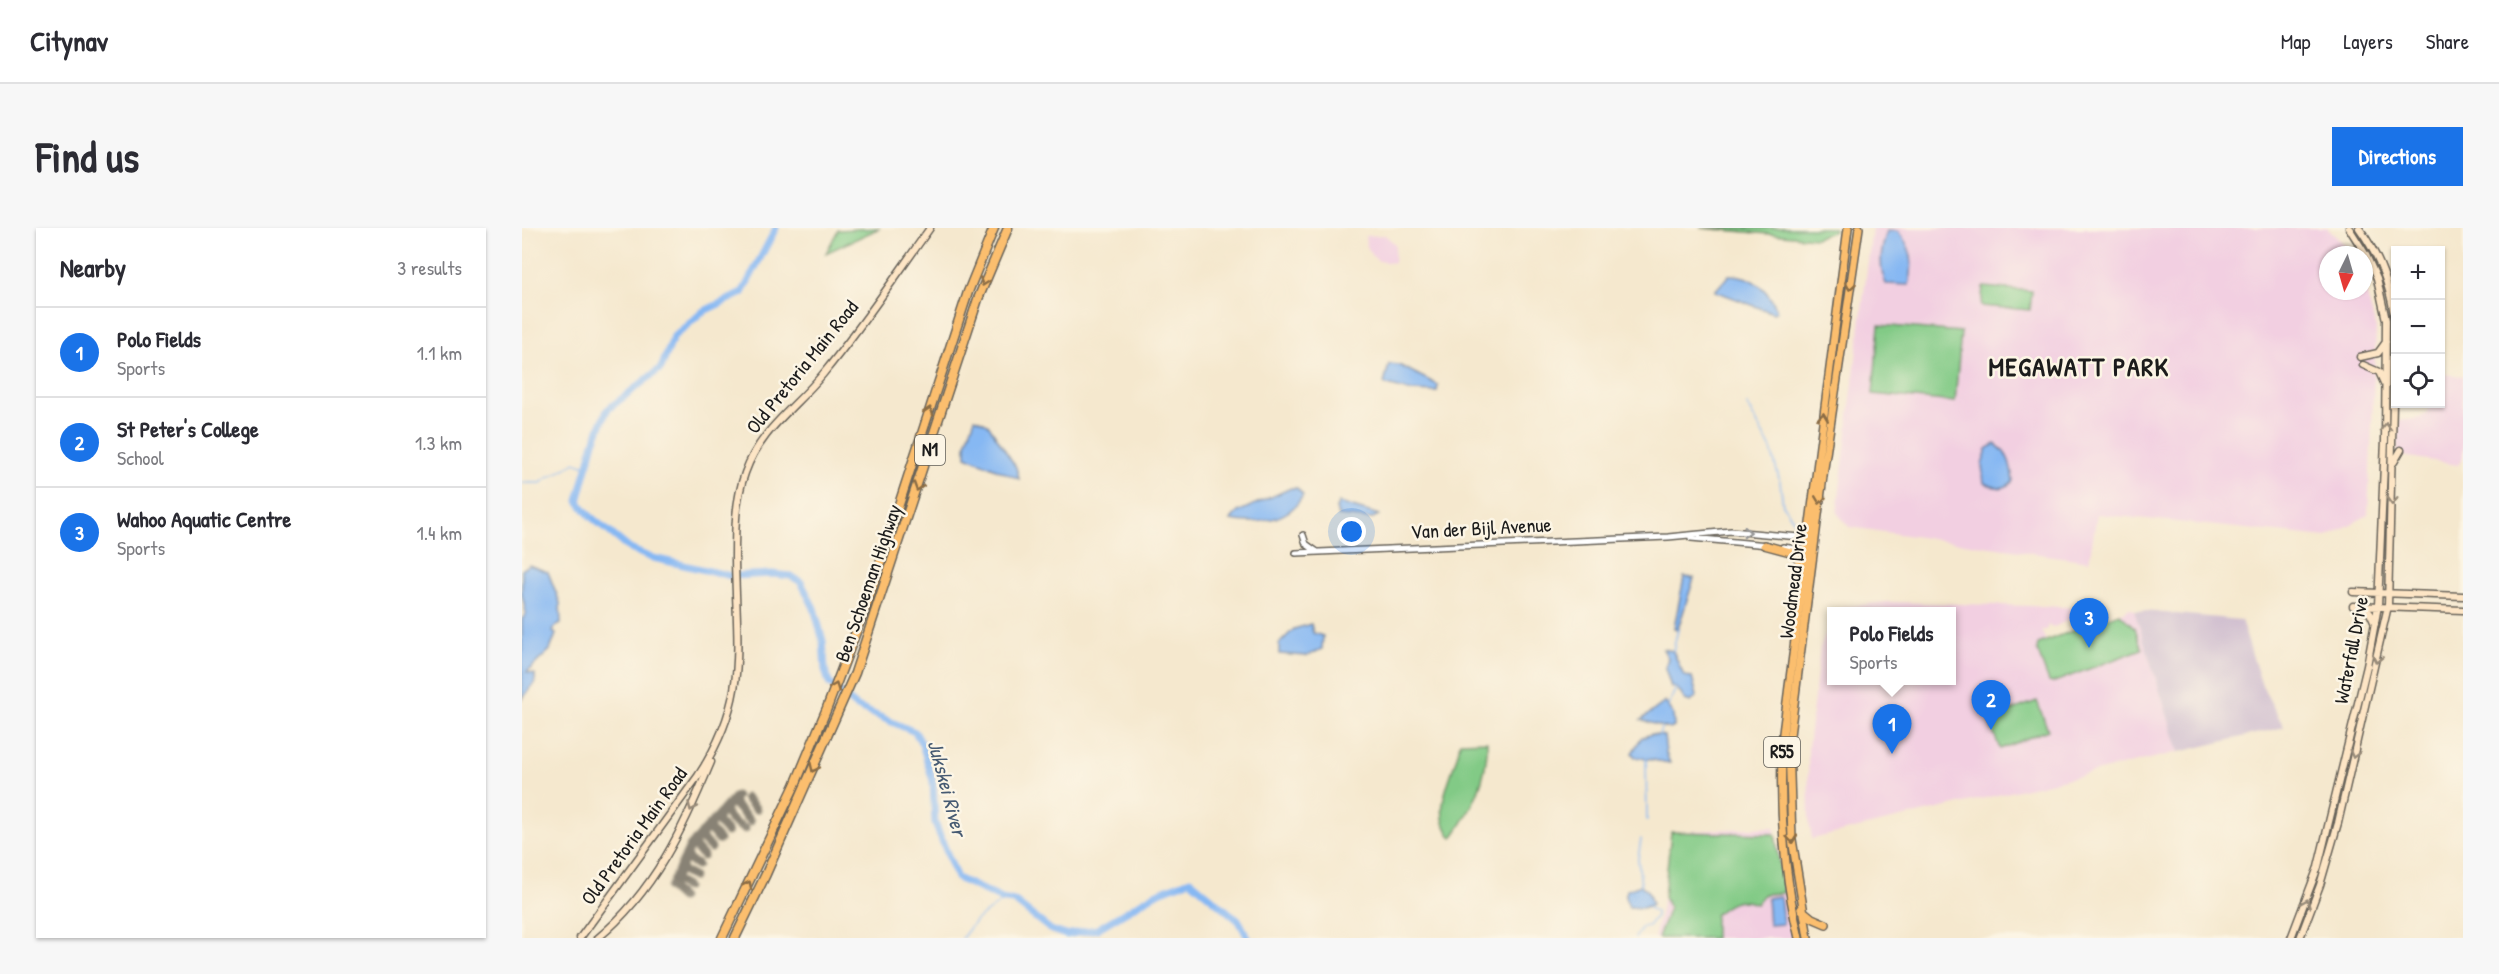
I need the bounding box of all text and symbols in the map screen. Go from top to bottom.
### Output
text: Citynav [30,22,108,60]
text: Map [2281,27,2310,56]
text: Layers [2343,27,2393,56]
text: Share [2426,27,2469,56]
button: Directions [2332,127,2463,186]
text: Find us [36,128,139,185]
north arrow [2319,246,2373,300]
map controls [2391,246,2445,408]
button: + [2391,246,2445,300]
text: Nearby [60,250,126,285]
text: 3 results [397,254,462,281]
one-way arrow [979,276,992,286]
one-way arrow [1844,281,1856,290]
street label: Old Pretoria Main Road [739,294,864,439]
button: − [2391,300,2445,354]
text: Polo Fields [117,324,201,354]
text: 1 [76,339,83,366]
text: 1.1 km [417,339,462,366]
district label: MEGAWATT PARK [1988,349,2170,384]
text: Sports [117,354,165,381]
button: locate [2391,354,2445,408]
one-way arrow [922,406,934,417]
one-way arrow [1816,412,1829,421]
text: St Peter's College [117,414,259,444]
one-way arrow [2379,422,2392,431]
text: 2 [75,429,84,456]
text: 1.3 km [415,429,462,456]
road number: N1 [915,435,945,465]
text: School [117,444,164,471]
one-way arrow [913,481,925,492]
one-way arrow [1814,495,1827,504]
one-way arrow [2385,496,2398,505]
street label: Ben Schoeman Highway [828,500,907,665]
text: Wahoo Aquatic Centre [117,504,291,534]
street label: Van der Bijl Avenue [1410,510,1552,545]
your location [1337,517,1366,546]
text: 3 [75,519,84,546]
text: 1.4 km [416,519,462,546]
street label: Woodmead Drive [1772,522,1813,640]
one-way arrow [1743,525,1752,538]
text: Sports [117,534,165,561]
street label: Waterfall Drive [2327,594,2374,706]
pin: 3 [2070,598,2108,648]
popup [1827,607,1956,685]
text: Polo Fields [1849,618,1934,648]
text: Sports [1849,648,1898,675]
one-way arrow [2371,654,2384,664]
pin: 2 [1972,680,2010,730]
one-way arrow [828,682,840,693]
pin: 1 [1872,704,1912,754]
water label: Jukskei River [921,736,975,842]
road number: R55 [1764,737,1800,767]
one-way arrow [2349,749,2362,759]
street label: Old Pretoria Main Road [574,761,693,910]
one-way arrow [809,761,821,772]
one-way arrow [687,801,699,812]
one-way arrow [1785,835,1798,844]
one-way arrow [740,881,752,892]
one-way arrow [2299,898,2311,909]

